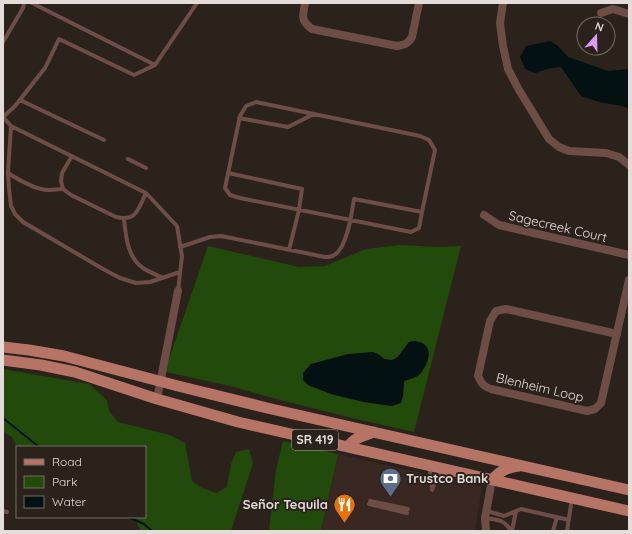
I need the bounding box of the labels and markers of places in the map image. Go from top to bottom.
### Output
bank icon: Trustco Bank [377,465,403,498]
place label: Trustco Bank [406,470,489,486]
restaurant icon: Señor Tequila [331,491,357,524]
place label: Señor Tequila [243,496,328,512]

